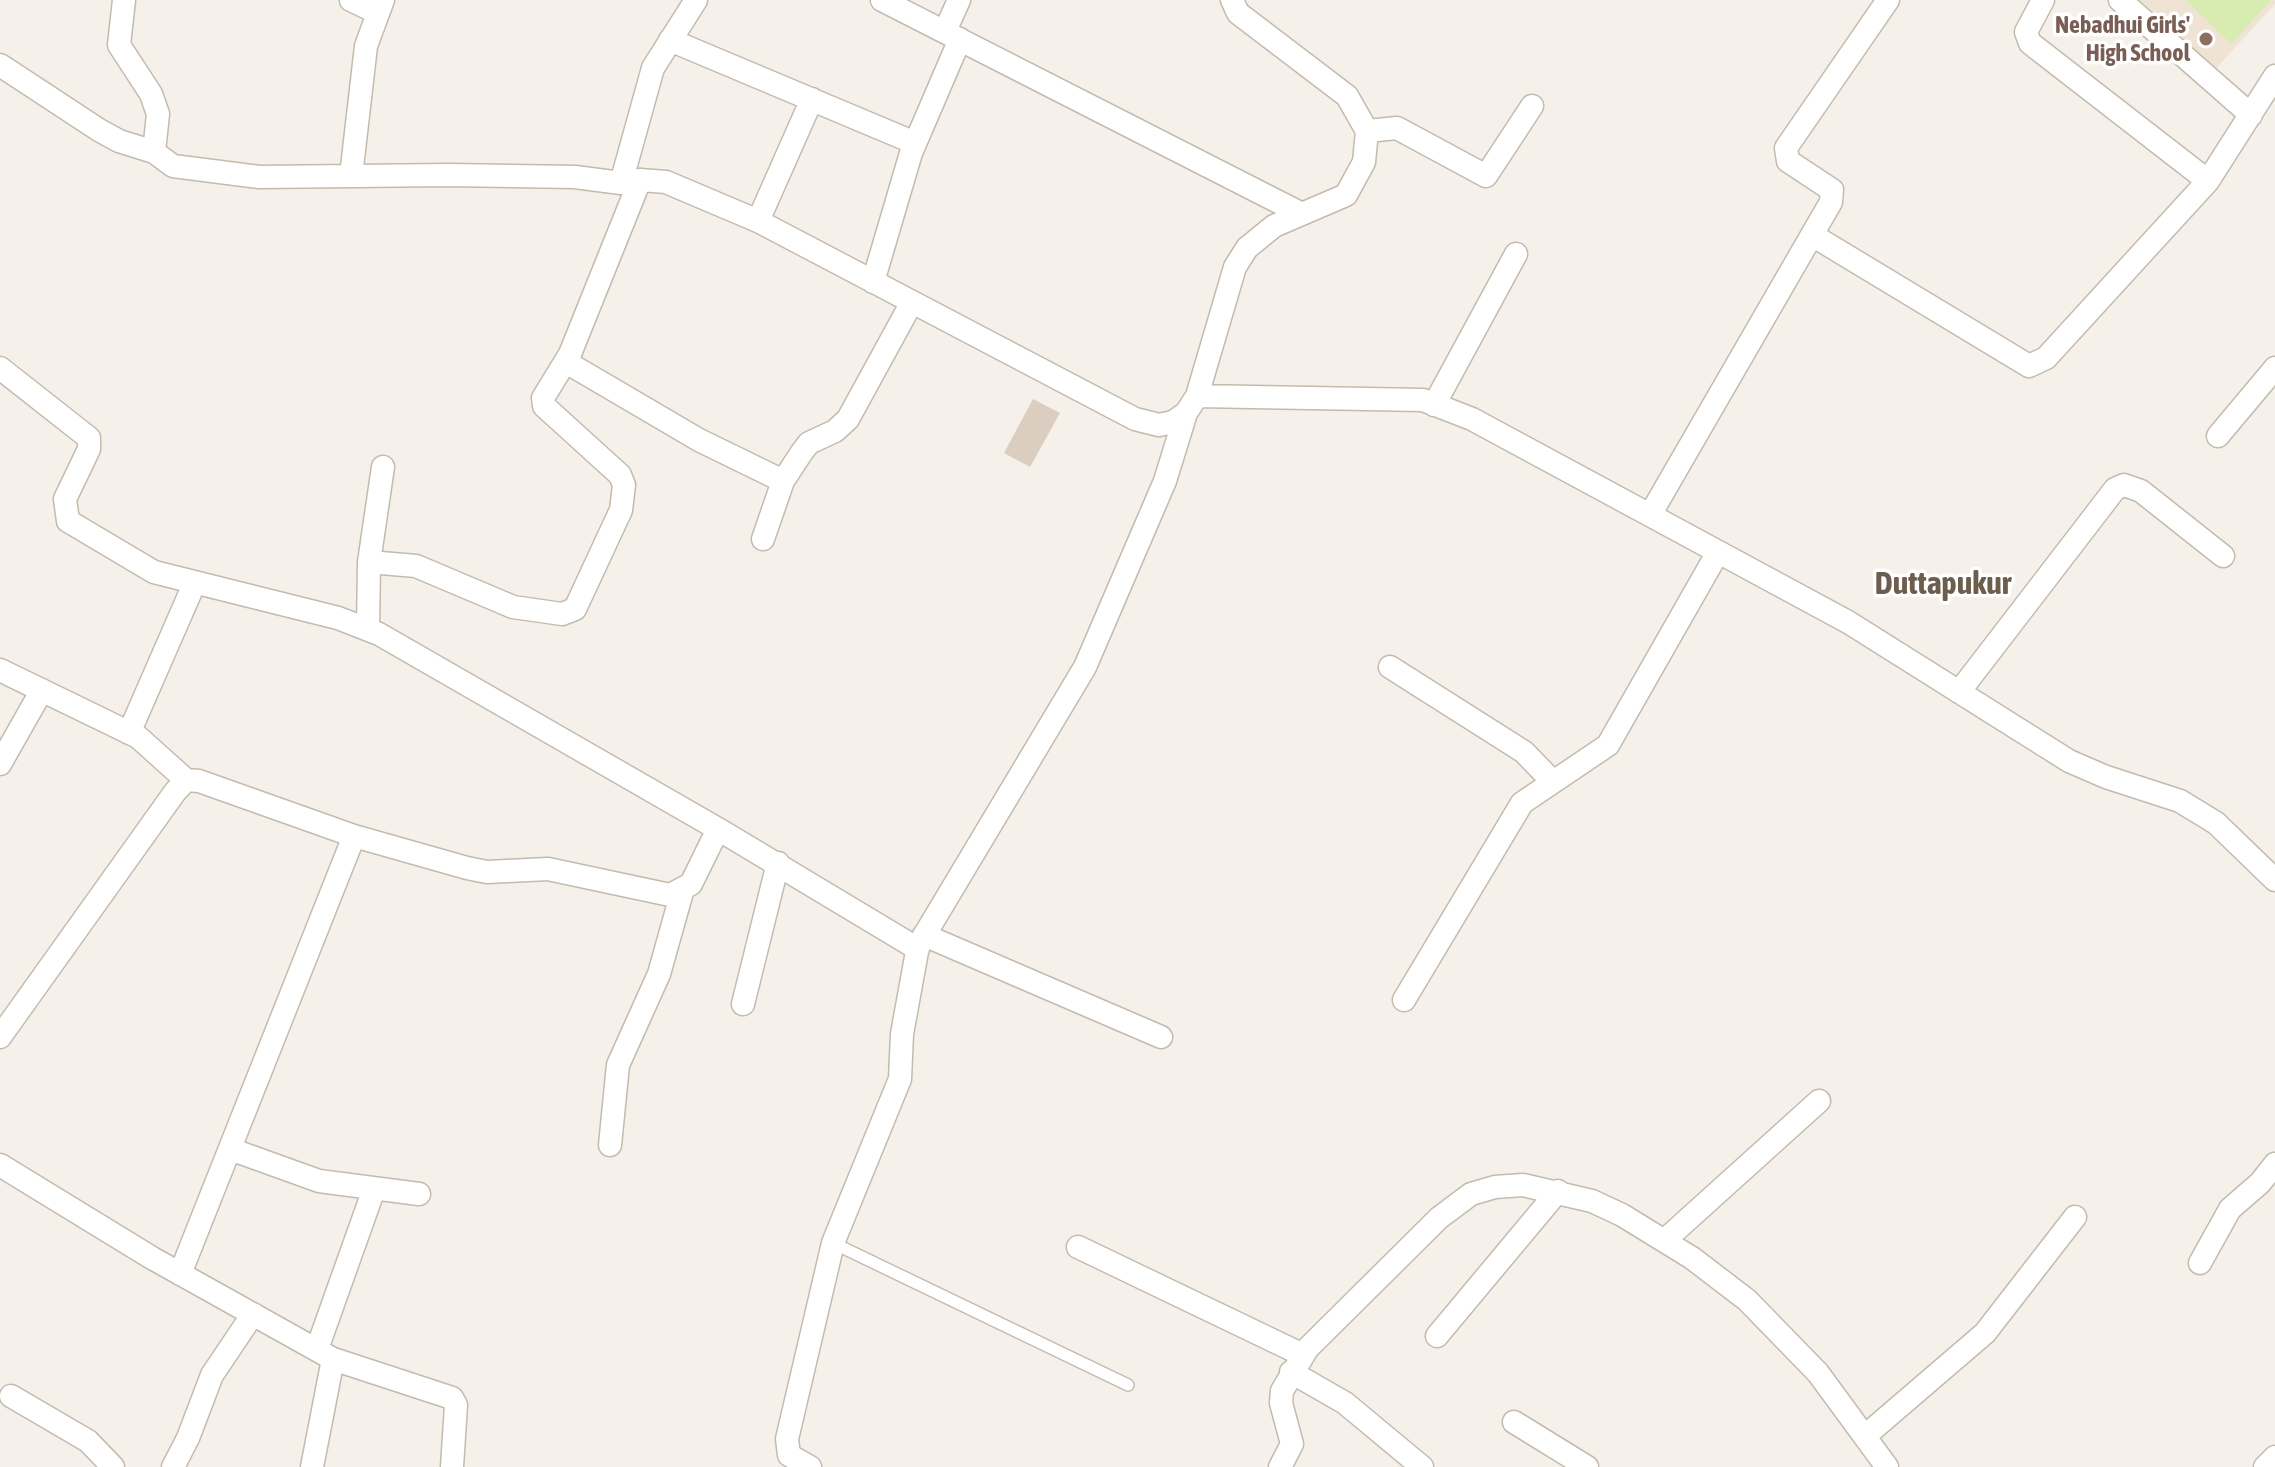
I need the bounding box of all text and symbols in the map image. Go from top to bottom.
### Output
place label: Nebadhui Girls' High School [2055,11,2190,67]
marker: Nebadhui Girls' High School [2197,30,2215,48]
district label: Duttapukur [1875,565,2011,603]

